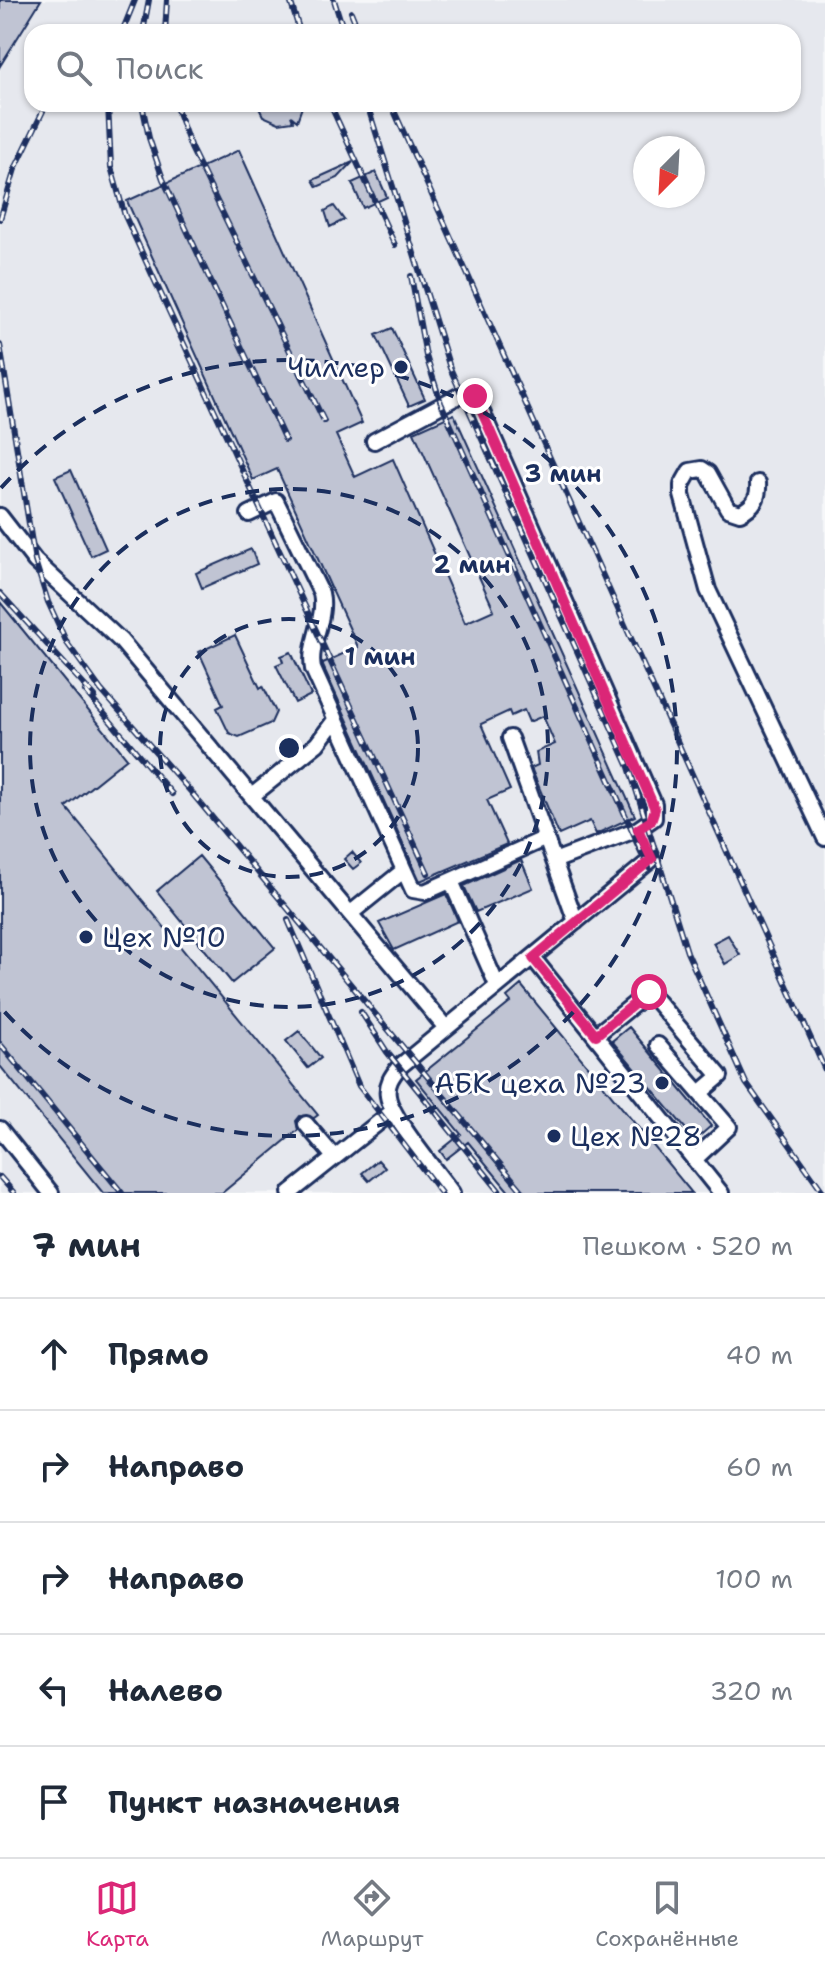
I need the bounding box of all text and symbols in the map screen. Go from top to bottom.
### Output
search box [24,24,801,112]
icon: search [52,46,96,90]
text: Поиск [116,48,204,89]
north arrow [633,136,705,208]
place label: Чиллер [287,348,385,386]
marker: Чиллер [392,358,410,376]
route end [457,378,493,414]
text: 3 мин [525,458,602,490]
text: 2 мин [434,549,511,581]
text: 1 мин [344,641,416,673]
centre of rings [275,734,303,762]
place label: Цех №10 [102,918,226,956]
marker: Цех №10 [77,928,95,946]
route start [631,974,667,1010]
place label: АБК цеха №23 [434,1064,646,1102]
marker: АБК цеха №23 [653,1074,671,1092]
place label: Цех №28 [570,1117,702,1155]
marker: Цех №28 [545,1127,563,1145]
text: 7 мин [32,1222,141,1268]
text: Пешком · 520 m [583,1228,793,1263]
icon: ahead [32,1332,76,1376]
text: Прямо [108,1334,209,1375]
text: 40 m [726,1337,793,1372]
icon: right [32,1444,76,1488]
text: Направо [108,1446,244,1487]
text: 60 m [726,1449,793,1484]
icon: right [32,1556,76,1600]
text: Направо [108,1558,244,1599]
text: 100 m [715,1561,793,1596]
icon: left [32,1668,76,1712]
text: Налево [108,1670,223,1711]
text: 320 m [710,1673,793,1708]
icon: arrive [32,1780,76,1824]
text: Пункт назначения [108,1782,400,1823]
tab: Карта [86,1876,149,1953]
tab: Маршрут [321,1876,423,1953]
tab: Сохранённые [595,1876,739,1953]

